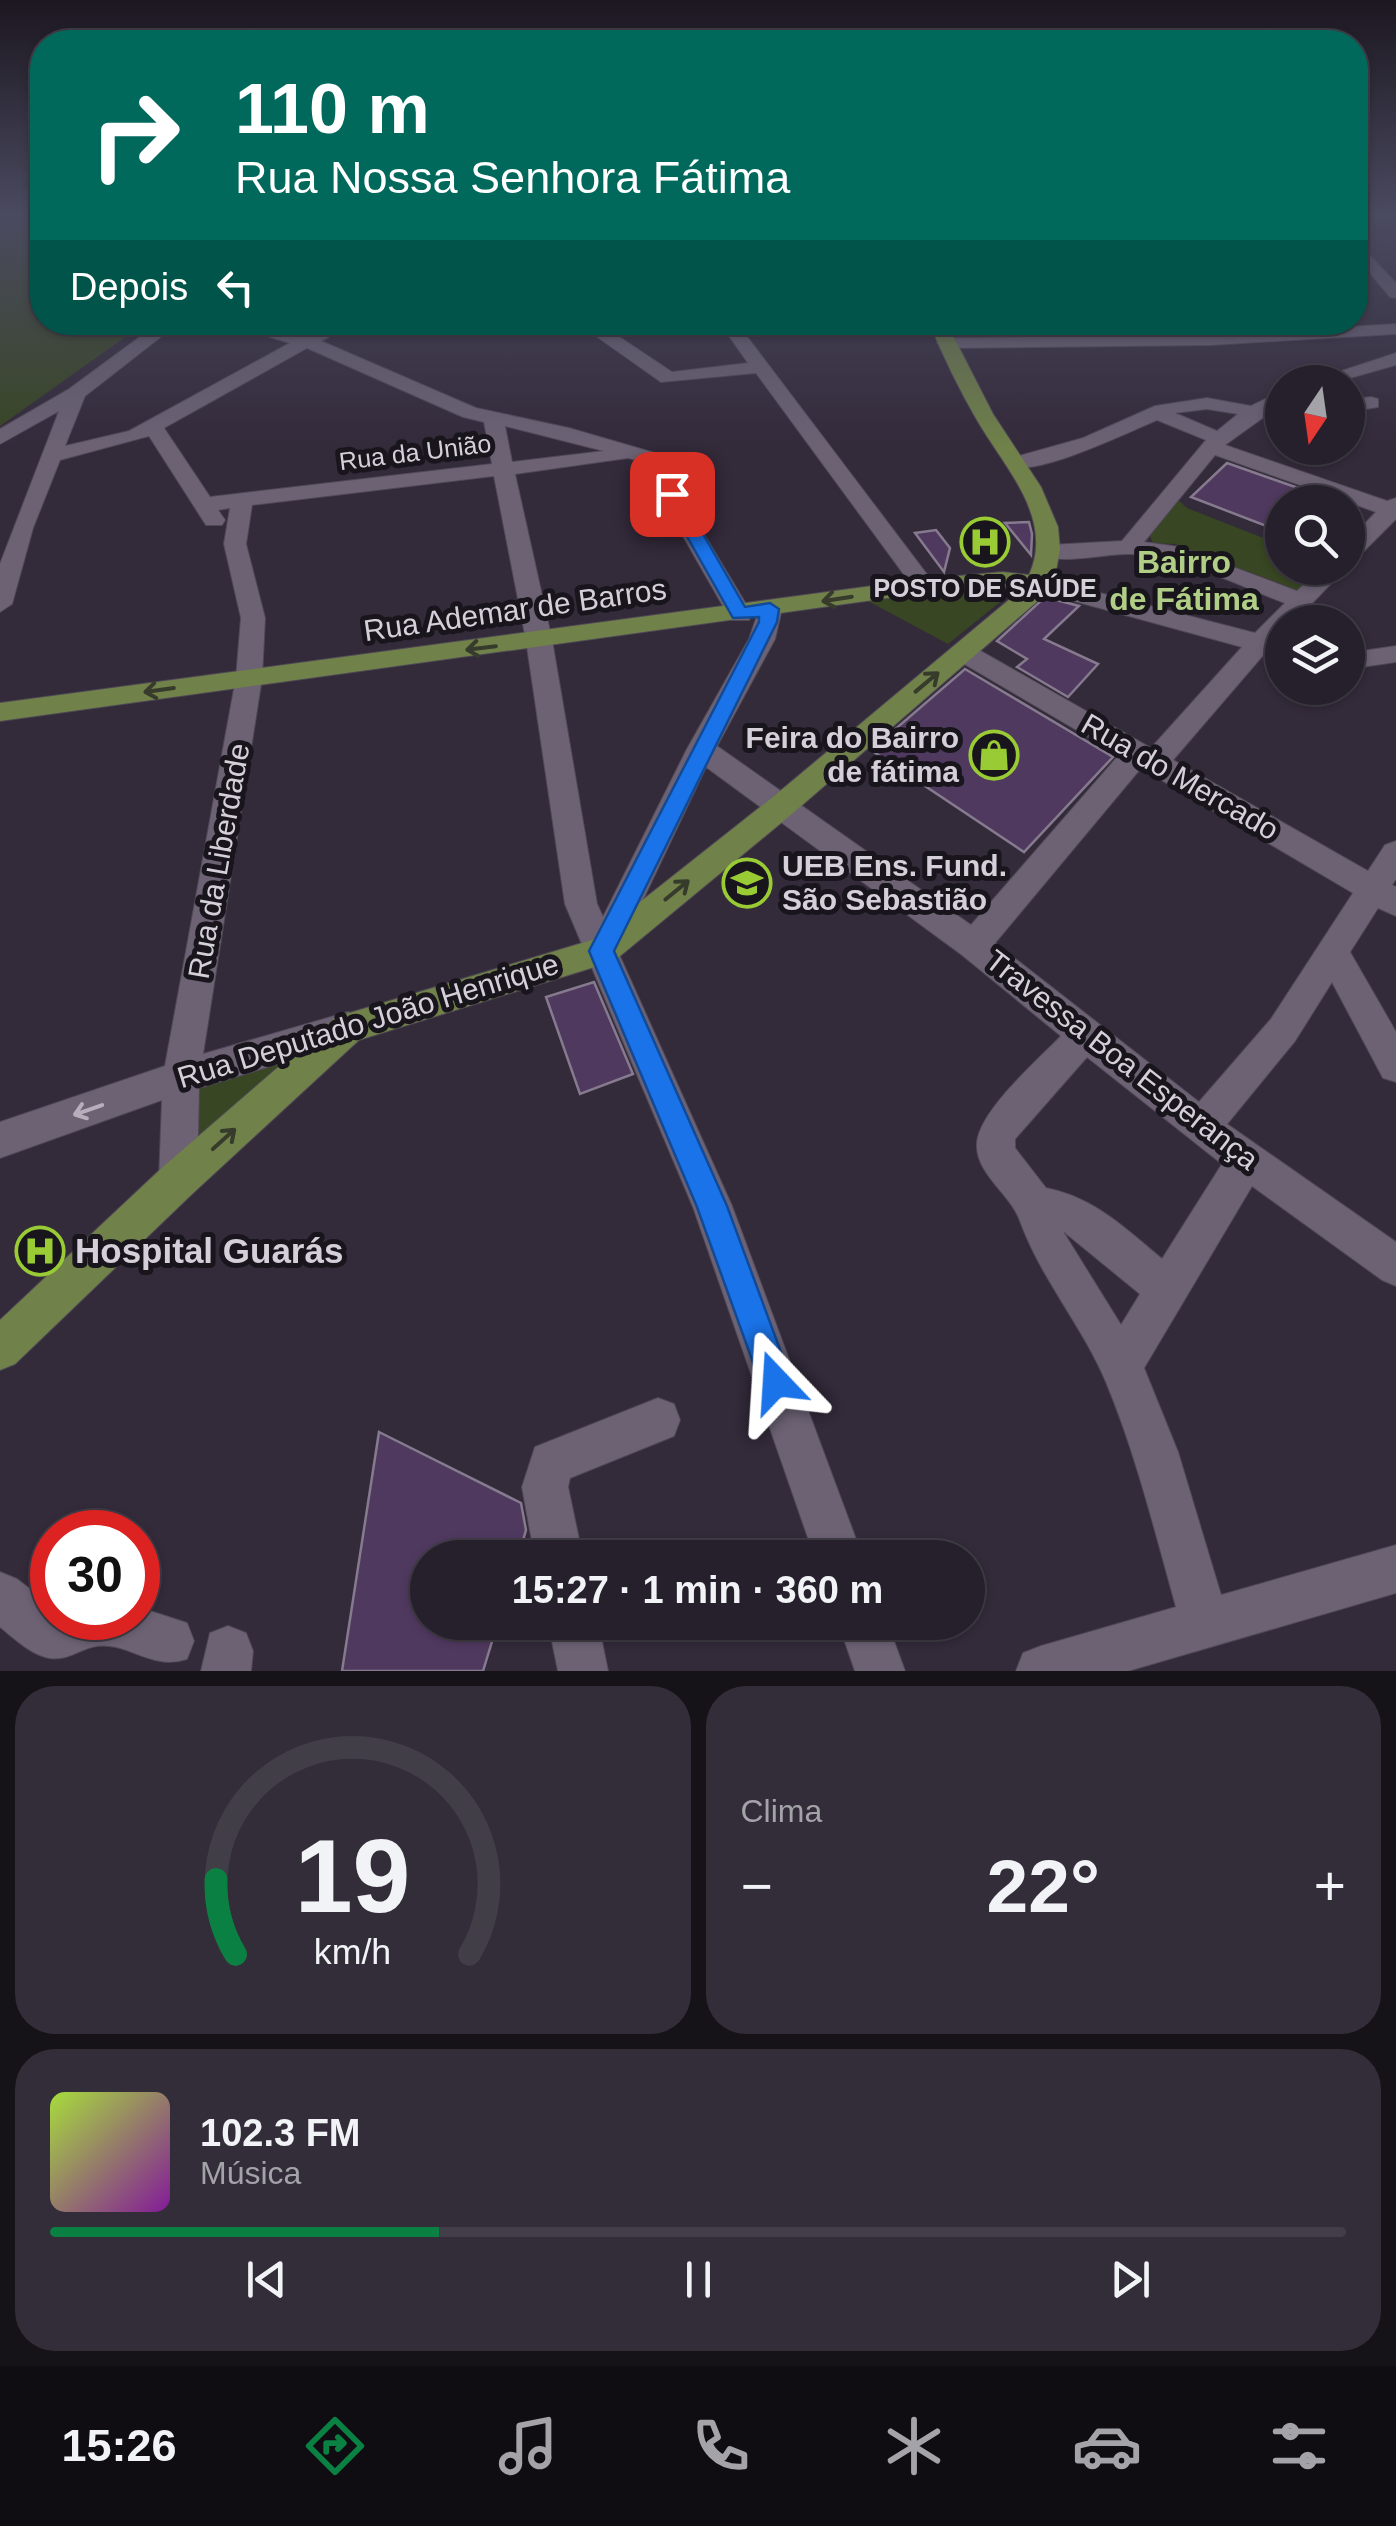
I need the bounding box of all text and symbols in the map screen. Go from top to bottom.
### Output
icon: right [70,70,200,200]
text: 110 m [235,70,430,148]
text: Rua Nossa Senhora Fátima [235,152,790,203]
icon: left [208,260,263,315]
text: Depois [70,266,188,308]
north arrow [1265,365,1365,465]
map controls [1265,365,1365,705]
street label: Rua da União [337,429,493,475]
pin [630,452,715,537]
icon: arrive [645,467,700,522]
button: search [1265,485,1365,585]
hospital icon: POSTO DE SAÚDE [959,516,1011,568]
district label: Bairro de Fátima [1109,544,1259,617]
street label: Rua Ademar de Barros [362,572,668,647]
place label: POSTO DE SAÚDE [873,573,1097,602]
one-way arrow [822,591,854,609]
button: layers [1265,605,1365,705]
one-way arrow [465,639,497,657]
one-way arrow [914,671,940,693]
one-way arrow [143,682,175,700]
street label: Rua do Mercado [1076,707,1285,846]
place label: Feira do Bairro de fátima [746,721,959,788]
shop icon: Feira do Bairro de fátima [968,729,1020,781]
street label: Rua da Liberdade [182,741,255,981]
place label: UEB Ens. Fund. São Sebastião [782,849,1007,916]
school or university icon: UEB Ens. Fund. São Sebastião [721,857,773,909]
one-way arrow [664,879,690,901]
street label: Travessa Boa Esperança [980,943,1265,1176]
street label: Rua Deputado João Henrique [173,947,562,1094]
one-way arrow [73,1102,105,1120]
one-way arrow [211,1127,236,1150]
hospital icon: Hospital Guarás [14,1225,66,1277]
place label: Hospital Guarás [75,1231,343,1270]
position arrow [724,1330,828,1434]
speed limit sign: 30 [30,1510,160,1640]
text: 15:27 · 1 min · 360 m [512,1569,883,1611]
text: Clima [741,1793,822,1829]
text: 19 [295,1818,411,1934]
text: 22° [987,1844,1100,1928]
text: − [741,1855,773,1917]
text: + [1314,1855,1346,1917]
text: km/h [314,1932,391,1972]
text: 102.3 FM [200,2112,361,2154]
text: Música [200,2155,301,2191]
icon: previous [239,2252,294,2307]
icon: pause [671,2252,726,2307]
icon: next [1103,2252,1158,2307]
icon: directions [300,2411,370,2481]
icon: music [493,2411,563,2481]
icon: phone [686,2411,756,2481]
icon: climate [879,2411,949,2481]
icon: car [1072,2411,1142,2481]
icon: filters [1264,2411,1334,2481]
text: 15:26 [61,2420,177,2471]

